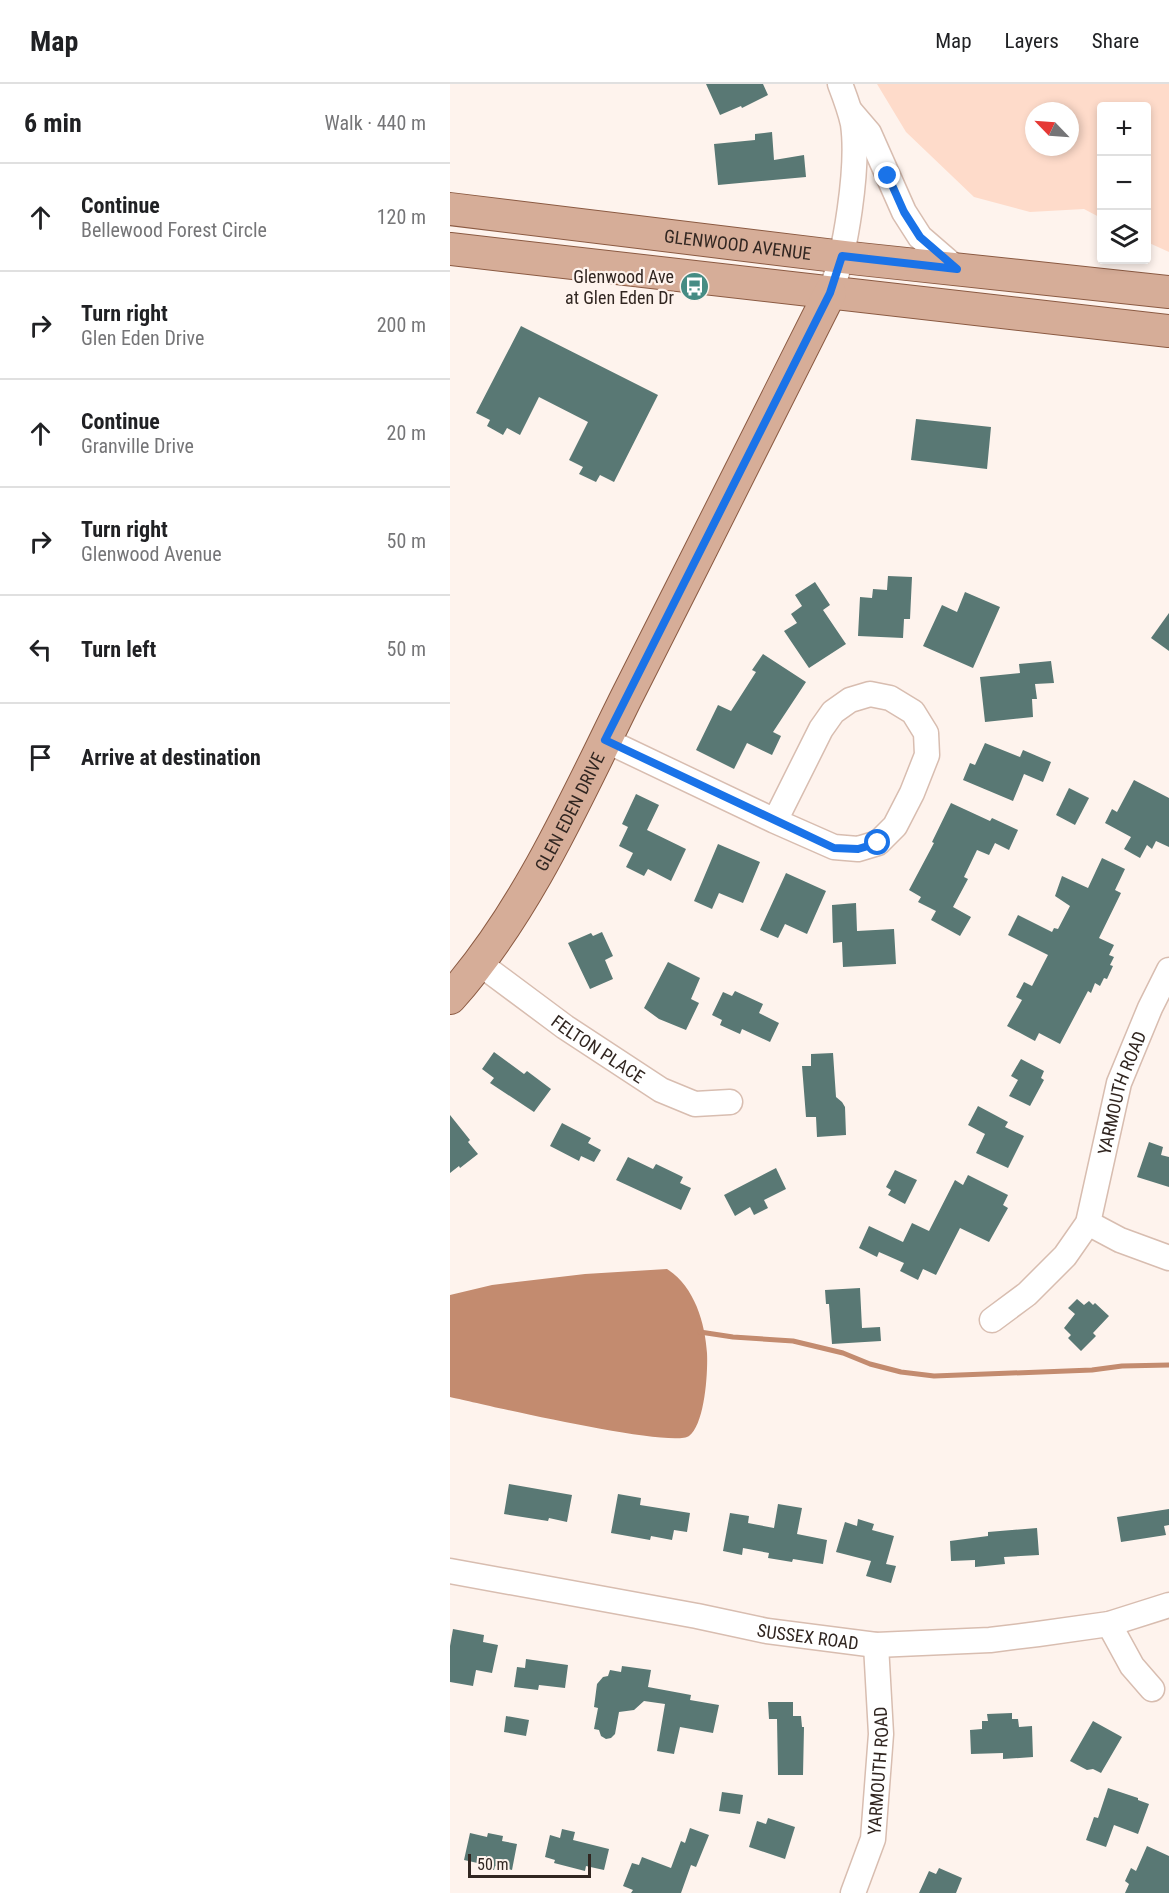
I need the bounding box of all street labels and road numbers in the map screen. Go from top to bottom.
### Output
street label: GLENWOOD AVENUE [663,225,813,263]
street label: GLEN EDEN DRIVE [530,749,608,875]
street label: FELTON PLACE [548,1010,649,1087]
street label: YARMOUTH ROAD [1093,1028,1150,1157]
street label: SUSSEX ROAD [755,1619,860,1653]
street label: YARMOUTH ROAD [863,1706,892,1836]

